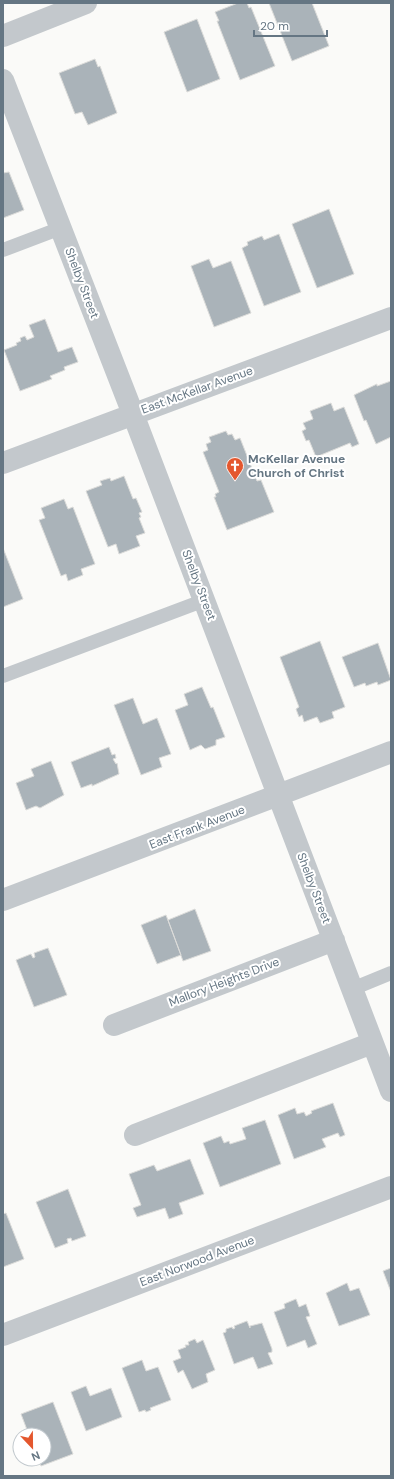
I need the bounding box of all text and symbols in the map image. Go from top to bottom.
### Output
scale bar [254,12,327,38]
text: 20 m [260,18,289,34]
street label: Shelby Street [61,245,103,321]
street label: East McKellar Avenue [139,362,255,418]
place label: McKellar Avenue Church of Christ [248,451,345,481]
church icon: McKellar Avenue Church of Christ [225,456,245,481]
street label: Shelby Street [178,547,220,623]
street label: East Frank Avenue [147,801,247,853]
street label: Shelby Street [293,850,335,926]
street label: Mallory Heights Drive [166,953,282,1010]
street label: East Norwood Avenue [137,1232,257,1290]
north arrow [12,1427,52,1467]
text: N [29,1448,42,1464]

